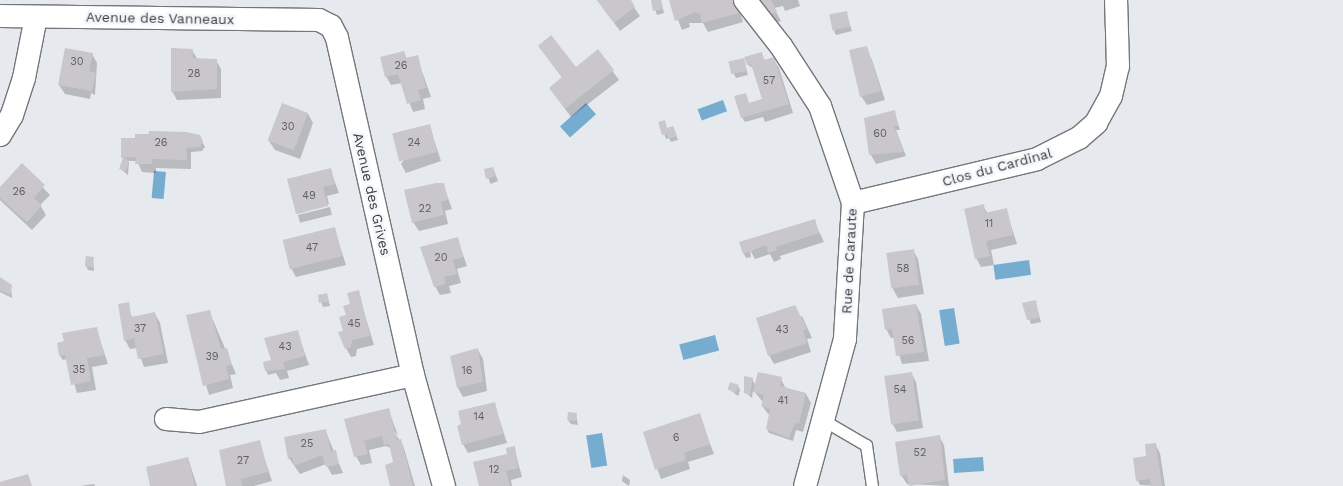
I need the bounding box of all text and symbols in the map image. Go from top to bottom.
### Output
street label: Avenue des Vanneaux [85,8,235,28]
house number: 30 [70,55,84,69]
house number: 26 [394,59,408,73]
house number: 28 [187,67,201,81]
house number: 57 [763,74,775,88]
house number: 30 [281,120,295,134]
house number: 60 [873,127,887,141]
street label: Avenue des Grives [350,131,394,257]
house number: 26 [154,136,168,150]
house number: 24 [408,136,420,150]
street label: Clos du Cardinal [940,144,1054,190]
house number: 26 [12,185,26,199]
house number: 49 [302,189,316,203]
house number: 22 [419,202,431,216]
street label: Rue de Caraute [838,208,860,314]
house number: 11 [985,217,993,231]
house number: 47 [306,241,318,255]
house number: 20 [434,251,448,265]
house number: 58 [896,262,910,276]
house number: 45 [347,317,361,331]
house number: 37 [134,322,146,336]
house number: 43 [775,323,789,337]
house number: 56 [901,334,915,348]
house number: 43 [278,340,292,354]
house number: 39 [205,350,219,364]
house number: 35 [73,363,85,377]
house number: 16 [462,364,472,378]
house number: 54 [893,383,907,397]
house number: 41 [778,394,788,408]
house number: 14 [473,410,485,424]
house number: 6 [673,431,679,445]
house number: 25 [301,437,313,451]
house number: 52 [914,446,926,460]
house number: 27 [237,454,249,468]
house number: 12 [489,463,499,477]

